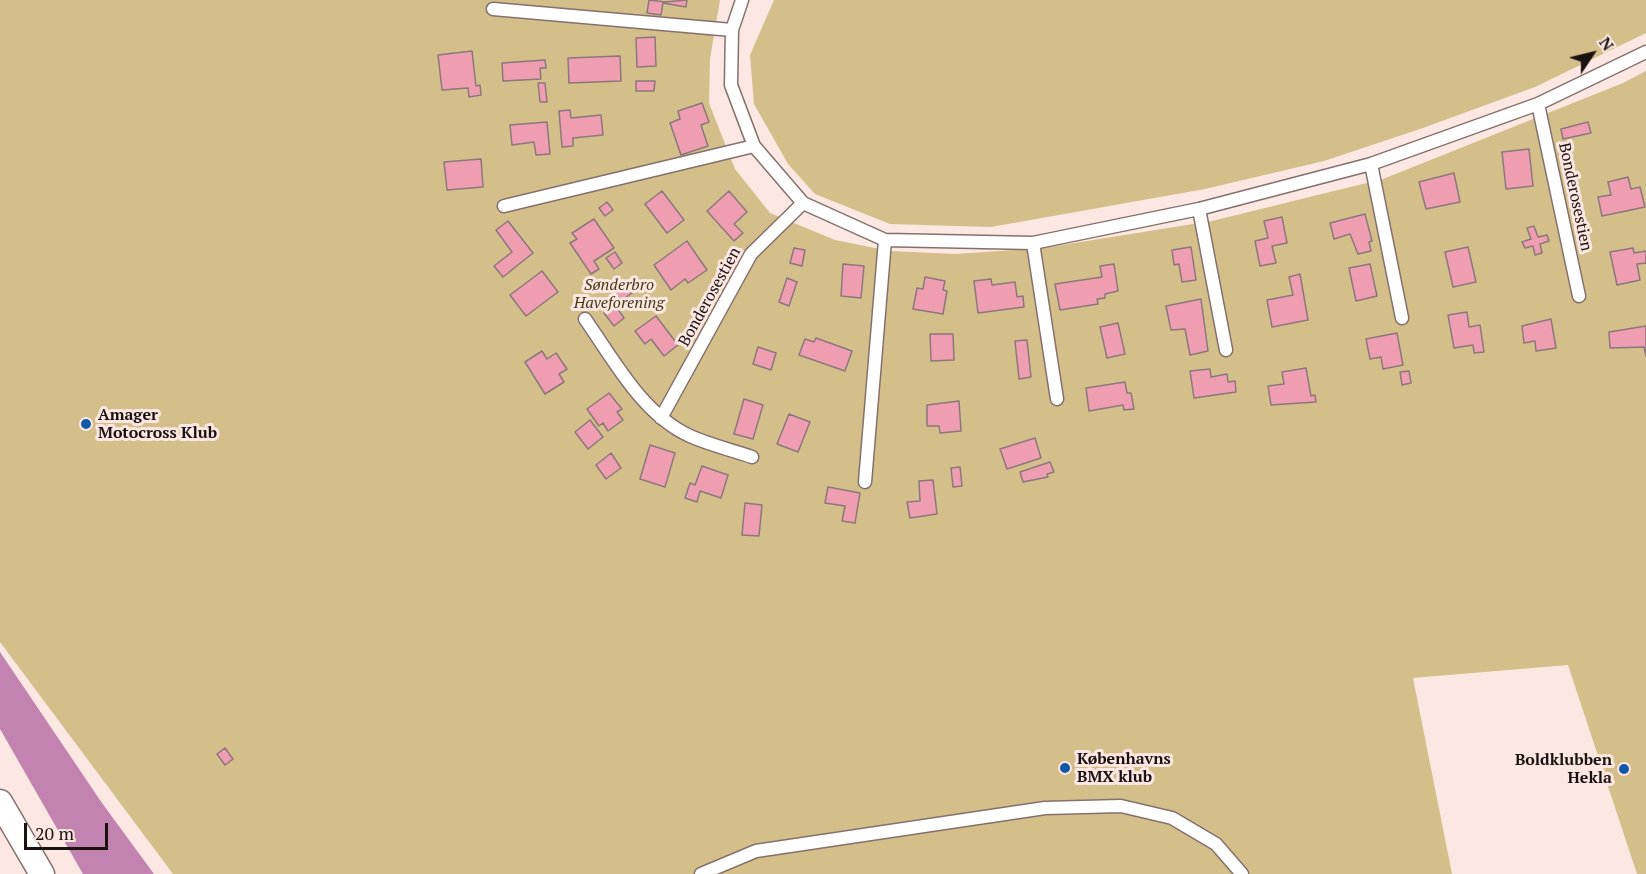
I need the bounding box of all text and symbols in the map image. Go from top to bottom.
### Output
north arrow [1562,24,1622,84]
text: N [1594,32,1619,55]
street label: Bonderosestien [1554,141,1596,253]
street label: Bonderosestien [675,244,745,350]
park label: Sønderbro Haveforening [574,275,664,313]
place label: Amager Motocross Klub [98,405,217,443]
marker: Amager Motocross Klub [79,417,93,431]
place label: Københavns BMX klub [1077,749,1171,787]
place label: Boldklubben Hekla [1515,750,1612,788]
marker: Københavns BMX klub [1058,761,1072,775]
marker: Boldklubben Hekla [1617,762,1631,776]
scale bar [27,811,111,849]
text: 20 m [35,821,74,845]

